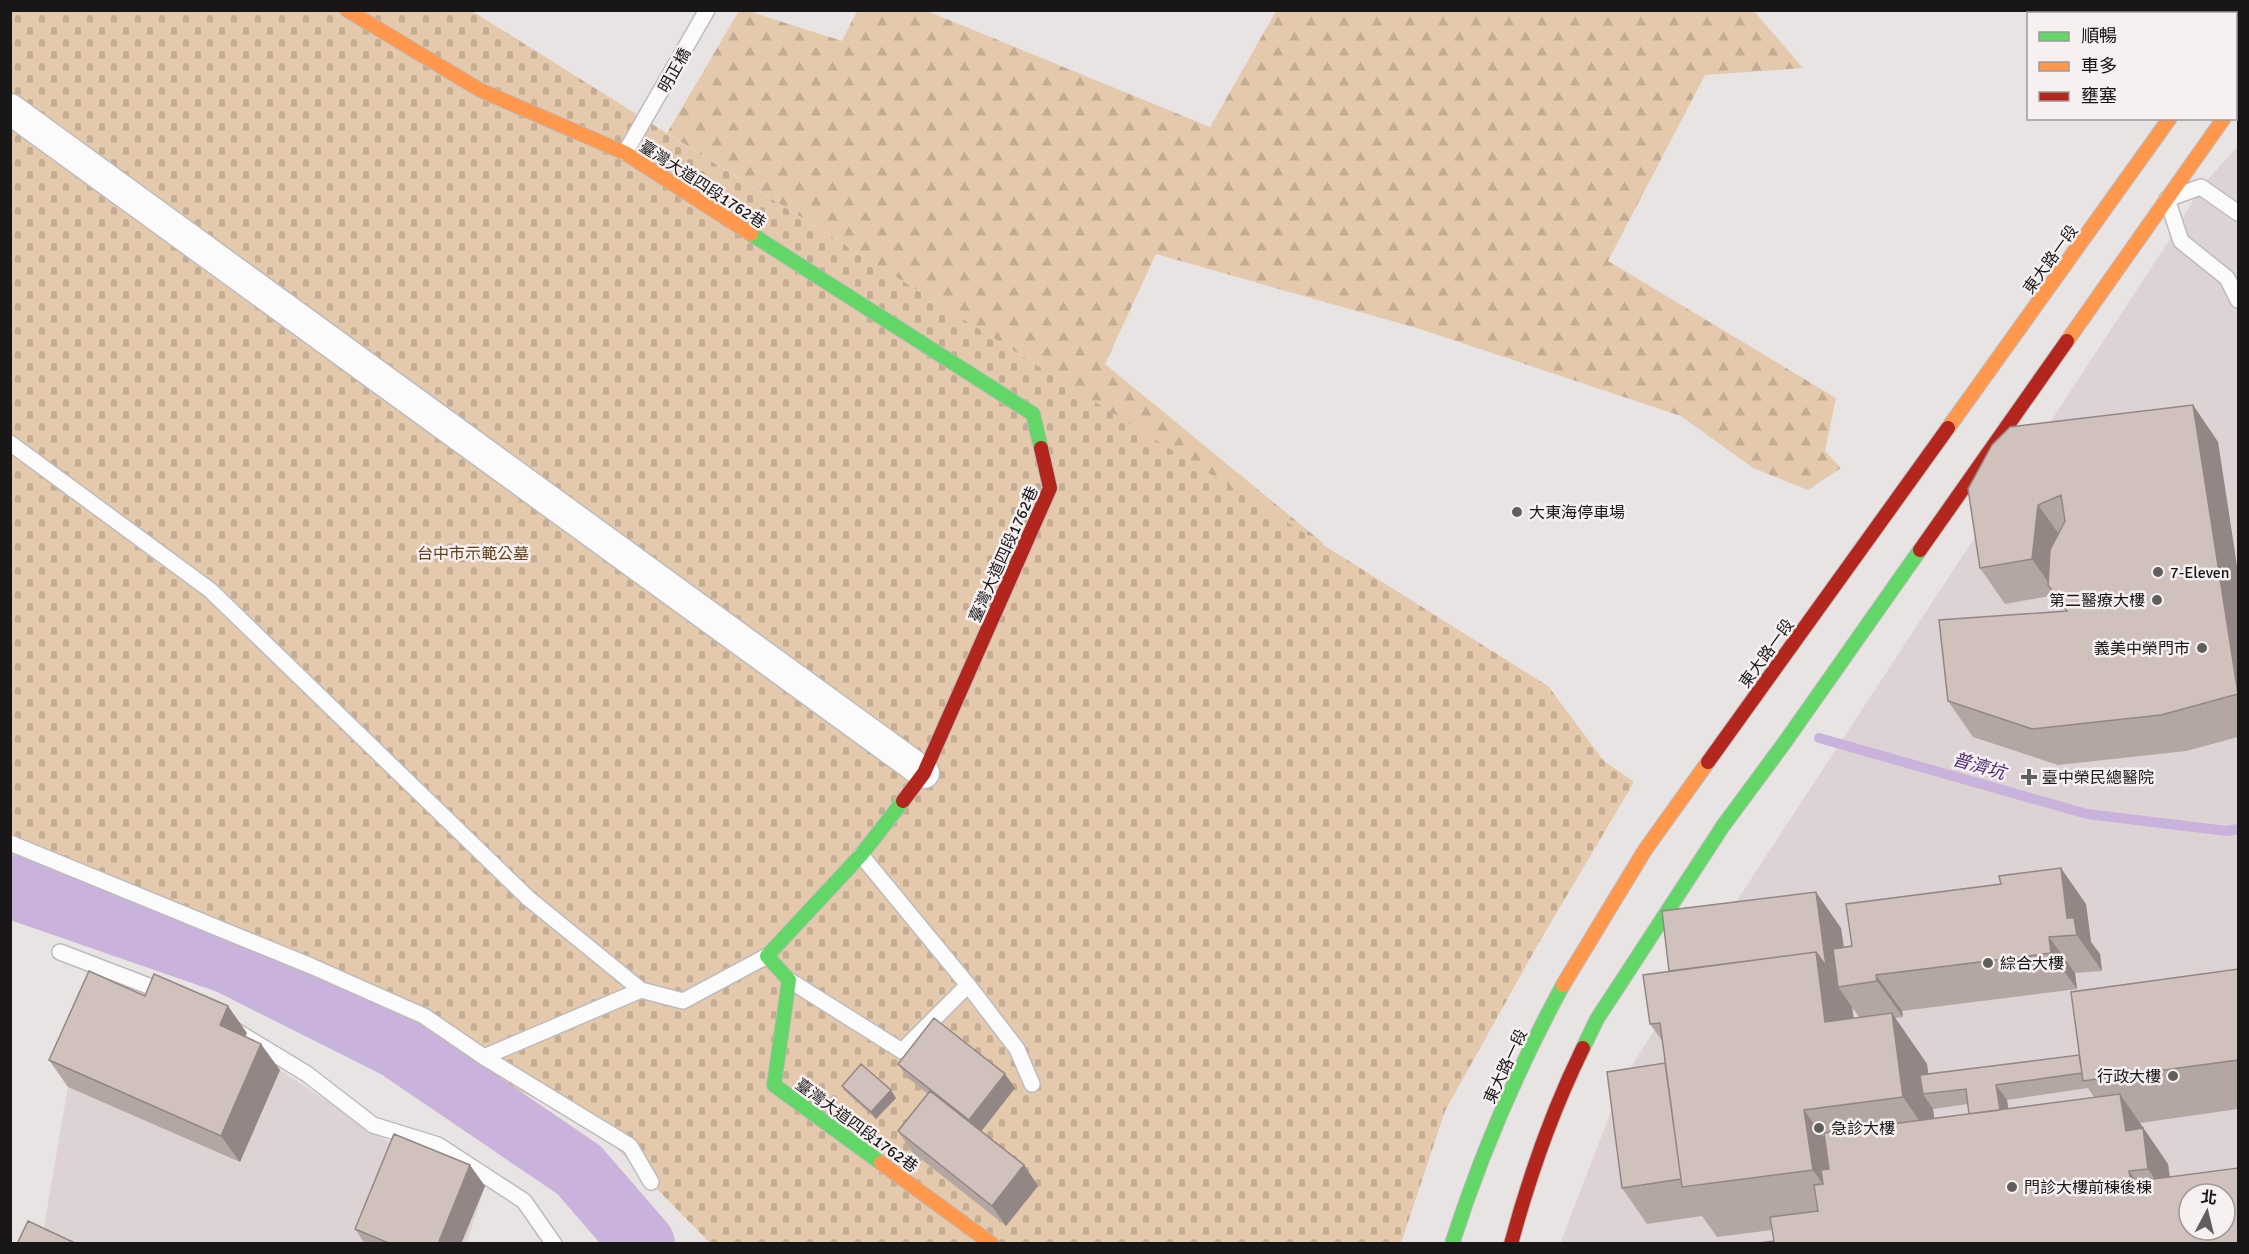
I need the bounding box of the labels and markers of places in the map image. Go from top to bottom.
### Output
place label: 大東海停車場 [1529,503,1625,523]
marker: 大東海停車場 [1510,505,1524,519]
place label: 7-Eleven [2170,563,2229,583]
marker: 7-Eleven [2151,565,2165,579]
place label: 第二醫療大樓 [2049,591,2145,611]
marker: 第二醫療大樓 [2150,593,2164,607]
place label: 義美中榮門市 [2094,639,2190,659]
marker: 義美中榮門市 [2195,641,2209,655]
marker: 臺中榮民總醫院 [2020,768,2038,786]
place label: 臺中榮民總醫院 [2042,768,2154,788]
place label: 綜合大樓 [2000,954,2064,974]
marker: 綜合大樓 [1981,956,1995,970]
place label: 行政大樓 [2097,1067,2161,1087]
marker: 行政大樓 [2166,1069,2180,1083]
place label: 急診大樓 [1831,1119,1895,1139]
marker: 急診大樓 [1812,1121,1826,1135]
place label: 門診大樓前棟後棟 [2024,1178,2152,1198]
marker: 門診大樓前棟後棟 [2005,1180,2019,1194]

